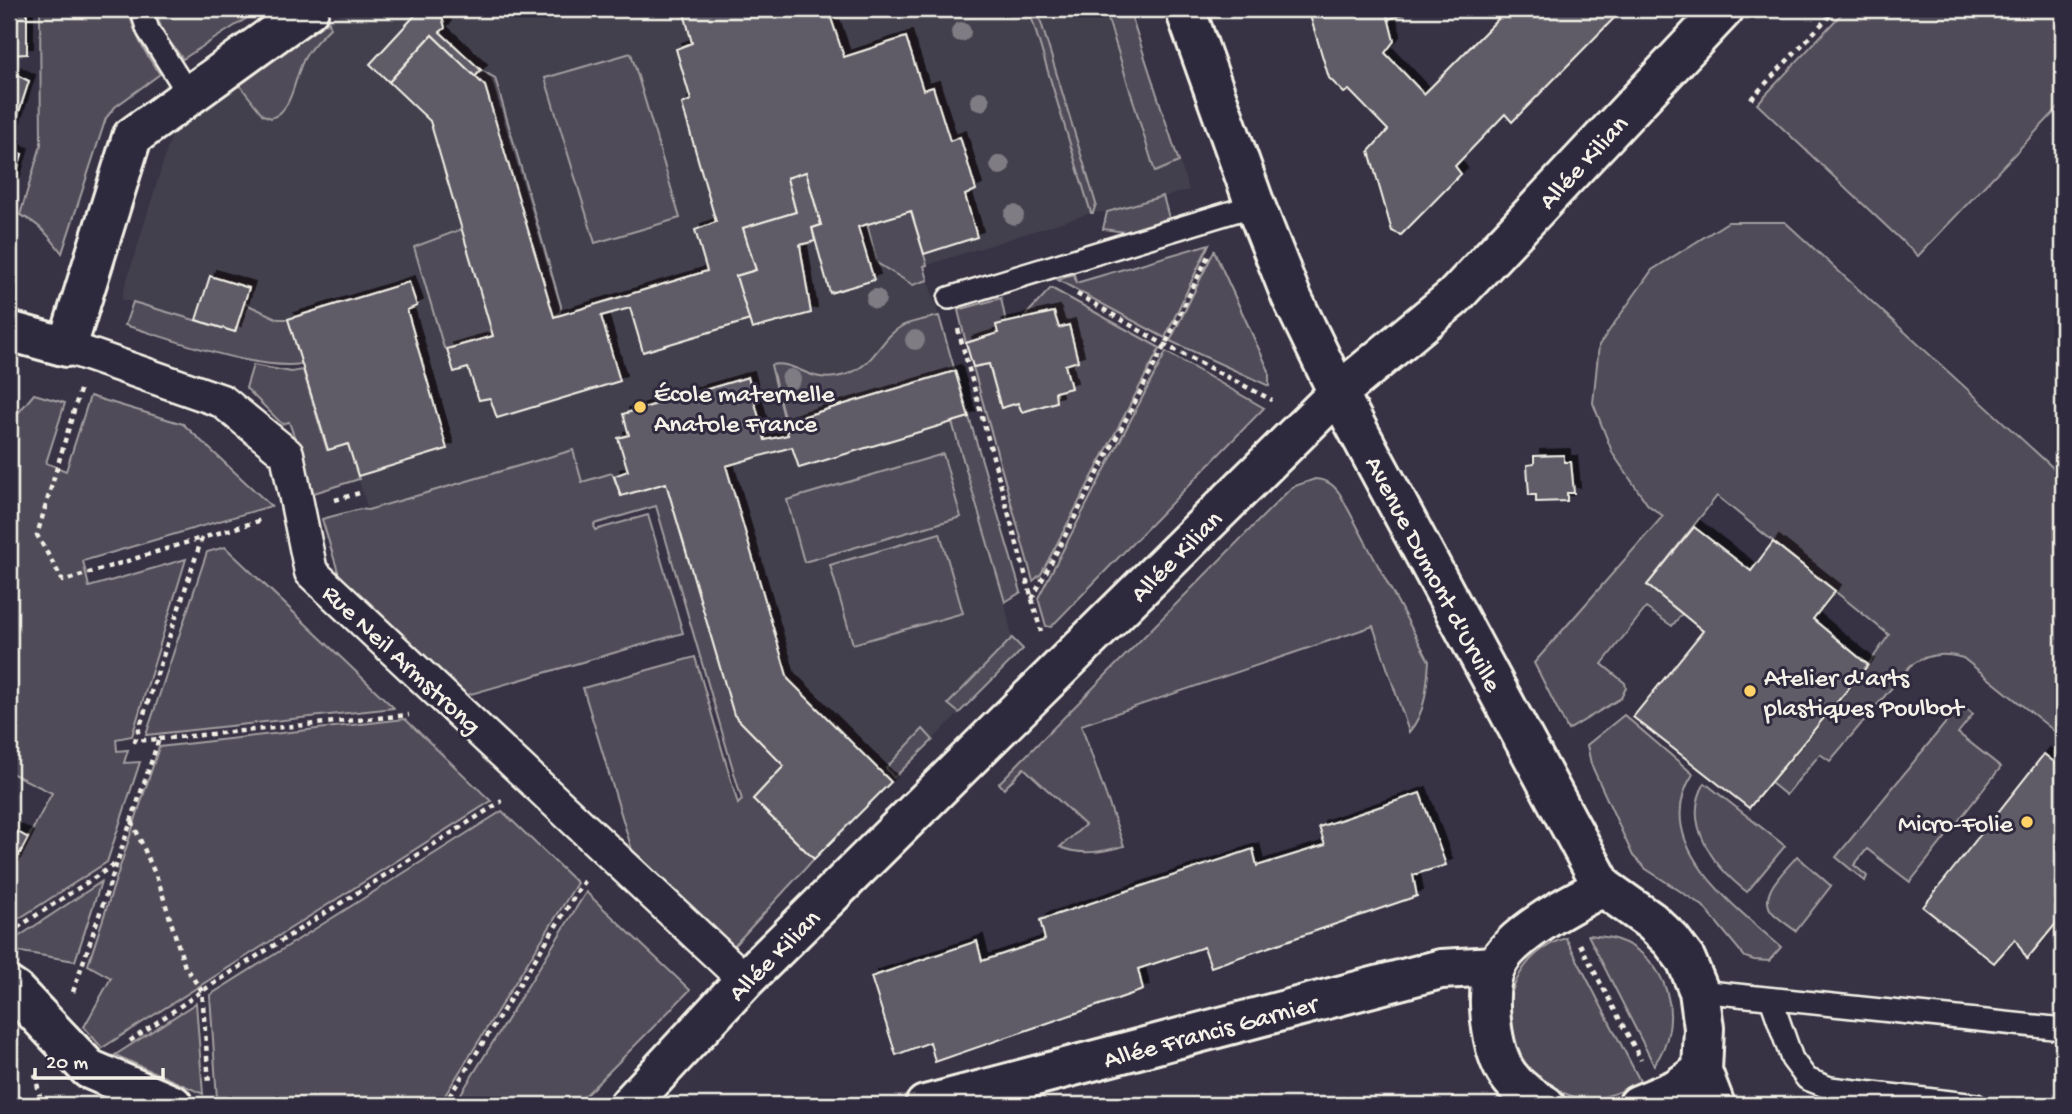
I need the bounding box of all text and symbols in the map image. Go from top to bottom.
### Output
street label: Allée Kilian [1534,110,1637,218]
place label: École maternelle Anatole France [654,381,835,442]
marker: École maternelle Anatole France [632,399,648,415]
street label: Avenue Dumont d'Urville [1356,452,1507,699]
street label: Allée Kilian [1126,505,1231,611]
street label: Rue Neil Armstrong [314,580,486,743]
place label: Atelier d'arts plastiques Poulbot [1763,665,1966,726]
marker: Atelier d'arts plastiques Poulbot [1742,683,1758,699]
place label: Micro-Folie [1898,811,2014,842]
marker: Micro-Folie [2019,814,2035,830]
street label: Allée Kilian [724,904,829,1010]
street label: Allée Francis Garnier [1101,990,1324,1078]
scale bar [35,1037,163,1081]
text: 20 m [46,1052,88,1077]

